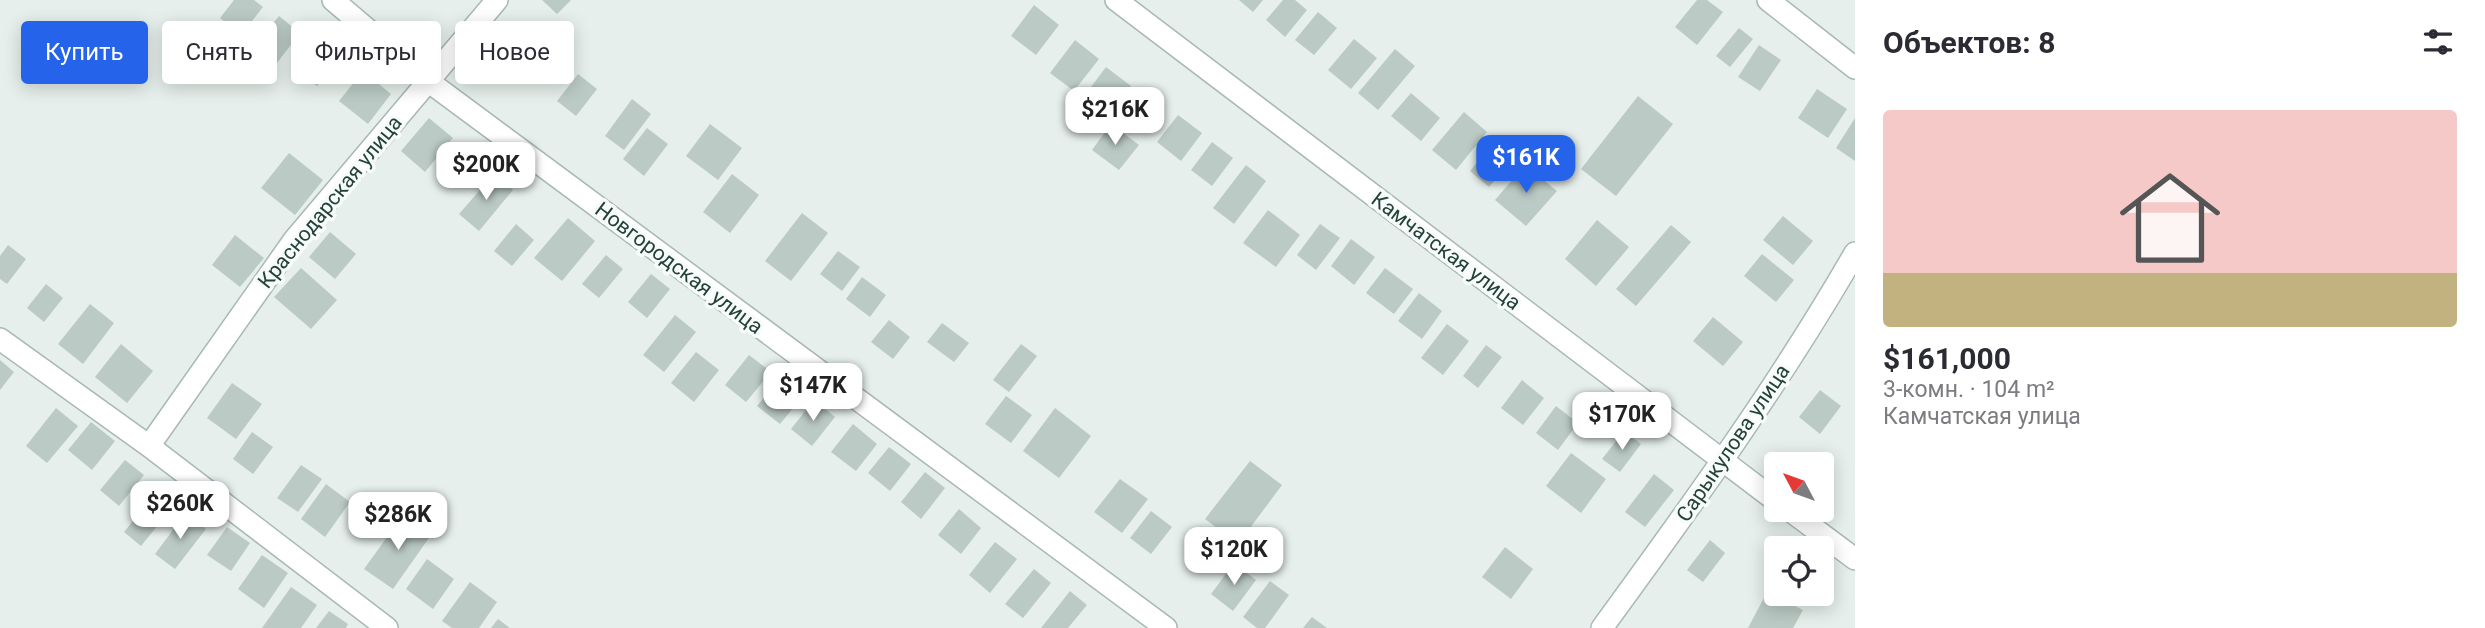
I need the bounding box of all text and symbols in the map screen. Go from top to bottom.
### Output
chip: Купить [21,21,148,84]
chip: Снять [162,21,277,84]
chip: Фильтры [291,21,441,84]
chip: Новое [455,21,574,84]
icon: filters [2419,23,2457,61]
text: Объектов: 8 [1883,25,2055,60]
pin: $216K [1066,88,1164,147]
text: $216K [1081,96,1149,123]
street label: Краснодарская улица [253,111,407,293]
pin: $161K [1477,136,1575,195]
pin: $200K [437,142,535,202]
text: $161K [1492,144,1560,171]
text: $200K [452,151,520,178]
icon: home [2107,155,2233,281]
street label: Камчатская улица [1367,187,1525,315]
street label: Новгородская улица [591,197,767,339]
text: $161,000 [1883,341,2011,376]
street label: Сарыкулова улица [1671,360,1795,526]
pin: $147K [764,364,862,423]
text: $147K [779,372,847,399]
text: 3-комн. · 104 m² [1883,376,2055,403]
pin: $170K [1573,392,1671,452]
text: $170K [1588,401,1656,428]
text: Камчатская улица [1883,403,2081,430]
north arrow [1764,452,1834,522]
map controls [1764,452,1834,606]
pin: $260K [131,482,229,541]
text: $260K [146,490,214,517]
pin: $286K [349,492,447,552]
text: $286K [364,501,432,528]
pin: $120K [1185,528,1283,587]
text: $120K [1200,536,1268,563]
button: locate [1764,536,1834,606]

